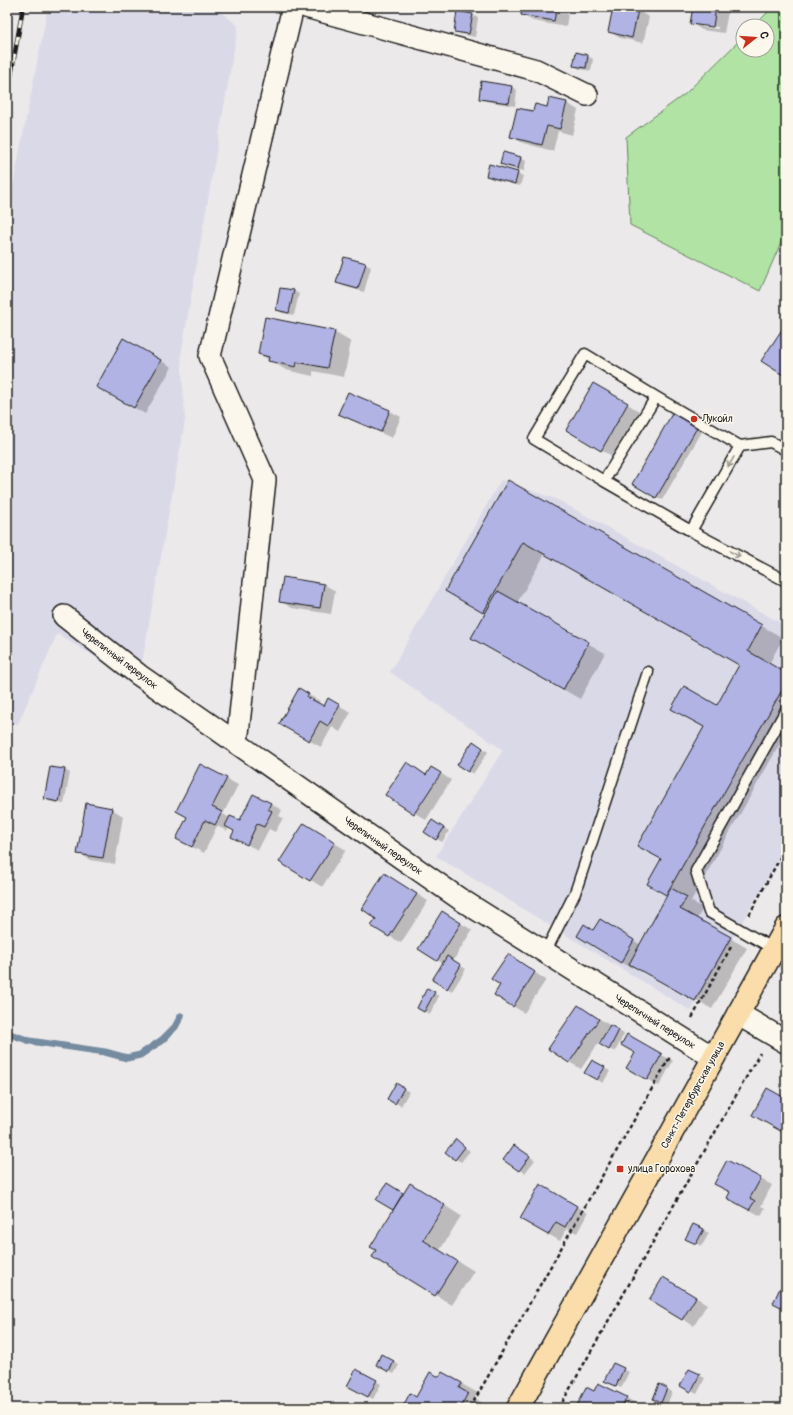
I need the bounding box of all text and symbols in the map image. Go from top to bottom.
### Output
north arrow [735,18,775,58]
text: С [757,30,771,41]
place label: Лукойл [701,413,733,425]
marker: Лукойл [689,414,699,424]
one-way arrow [726,456,734,468]
one-way arrow [729,551,741,558]
street label: Черепичный переулок [78,626,160,692]
street label: Черепичный переулок [341,814,425,878]
street label: Черепичный переулок [612,992,698,1052]
street label: Санкт-Петербургская улица [659,1039,728,1151]
place label: улица Горохова [627,1163,696,1175]
marker: улица Горохова [615,1164,625,1174]

